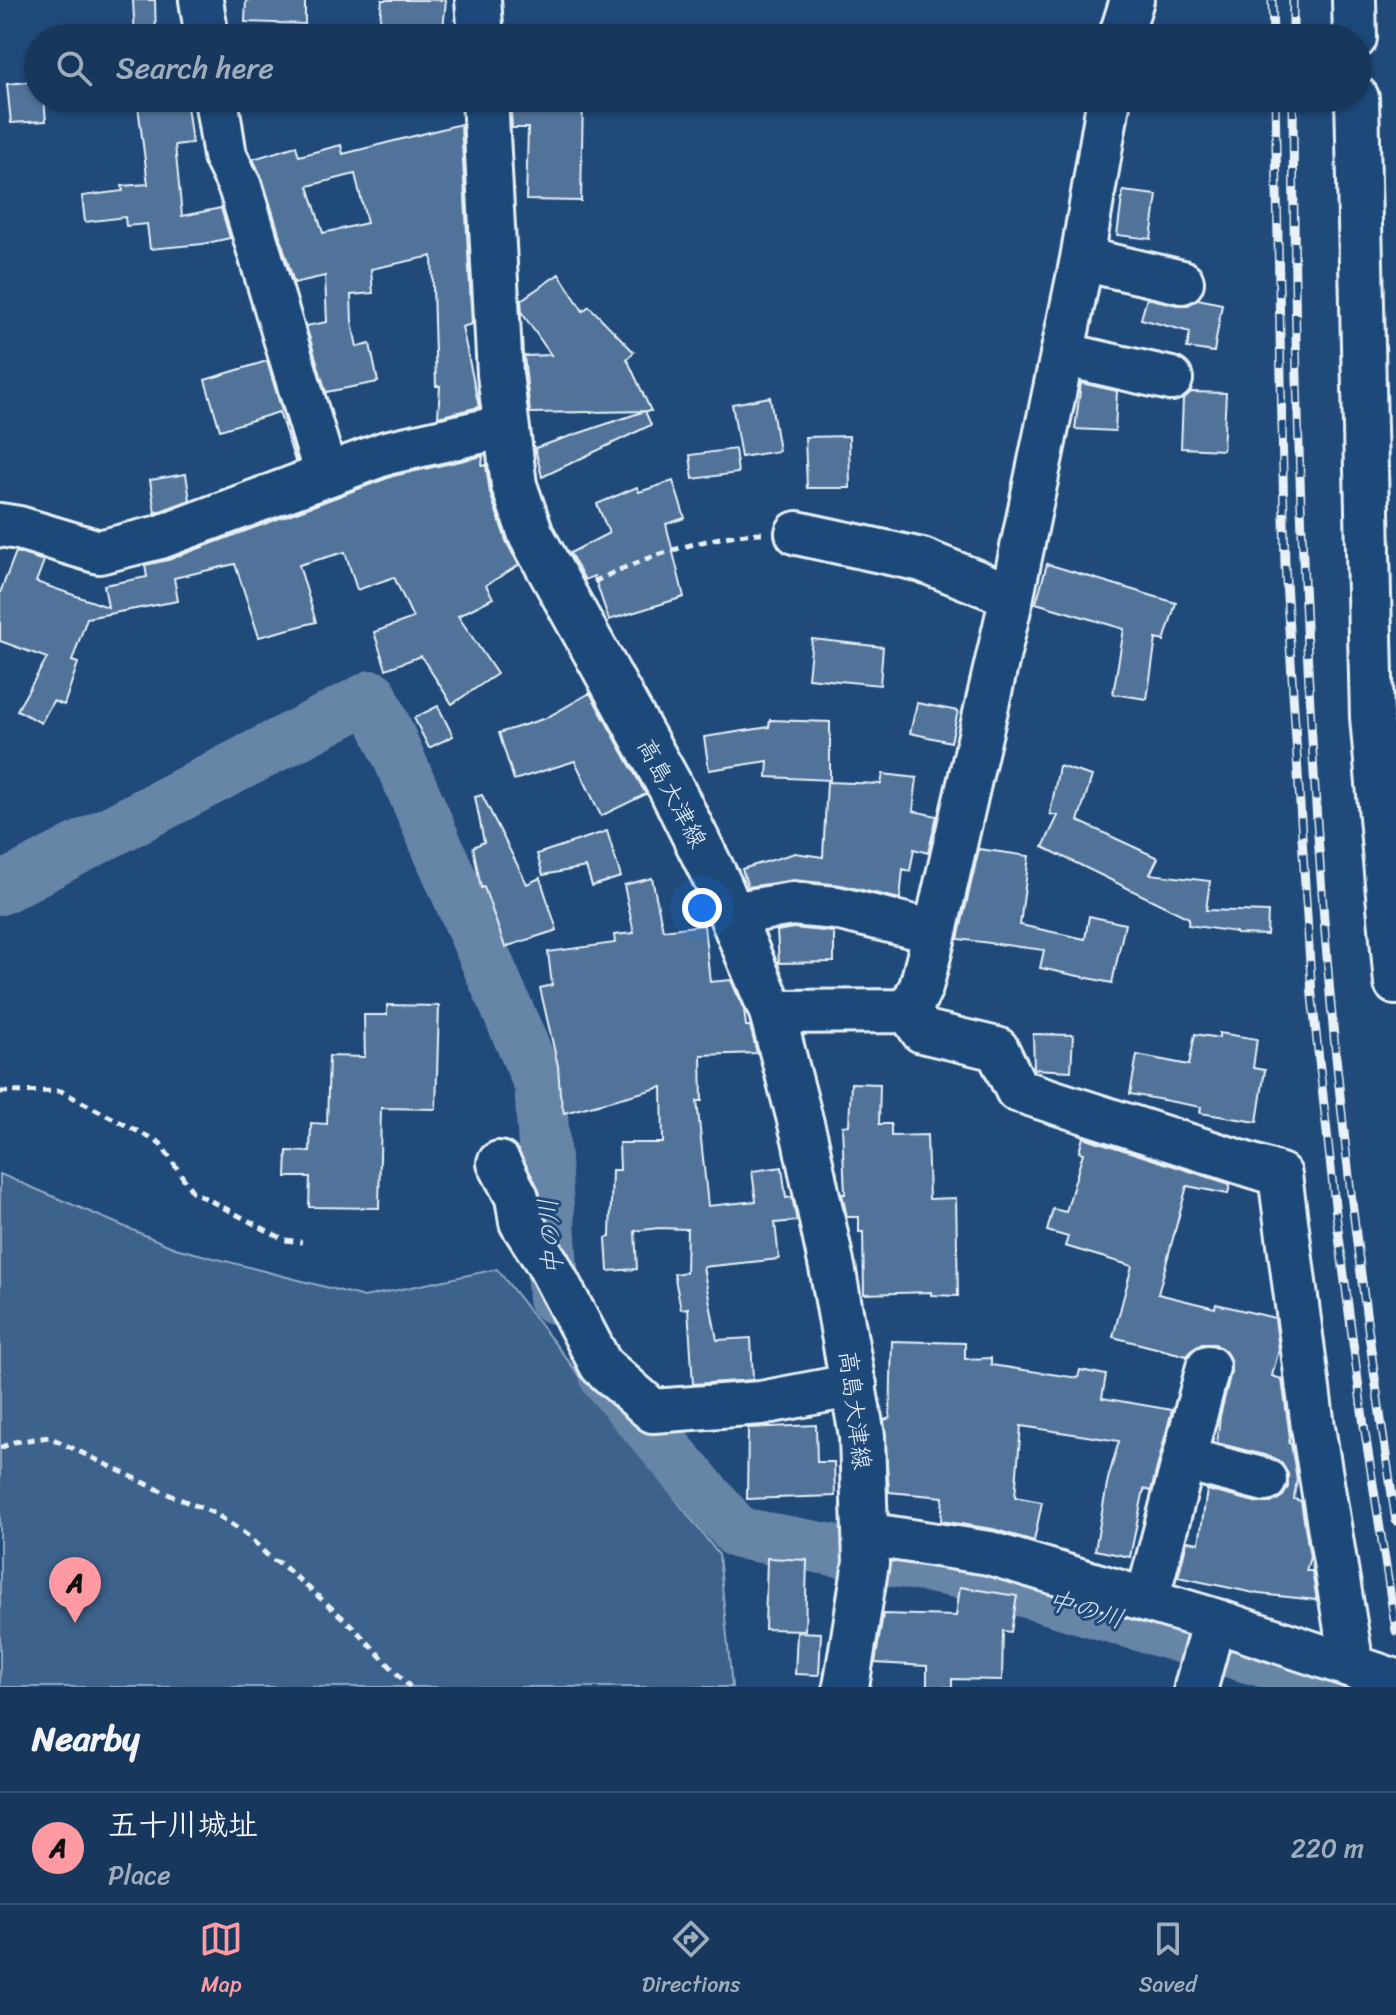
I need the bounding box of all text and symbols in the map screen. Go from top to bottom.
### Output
search box [24,24,1372,112]
text: Search here [116,41,274,95]
icon: search [52,46,96,90]
street label: 高島大津線 [625,730,719,856]
your location [682,888,722,928]
water label: 中の川 [524,1196,576,1278]
street label: 高島大津線 [827,1348,883,1472]
pin: A [49,1557,101,1623]
water label: 中の川 [1042,1576,1130,1642]
text: Nearby [32,1709,140,1769]
text: 五十川城址 [108,1798,258,1852]
text: A [49,1825,67,1871]
text: 220 m [1291,1825,1364,1871]
text: Place [108,1852,171,1898]
tab: Map [199,1917,243,2004]
tab: Directions [642,1917,740,2004]
tab: Saved [1139,1917,1197,2004]

